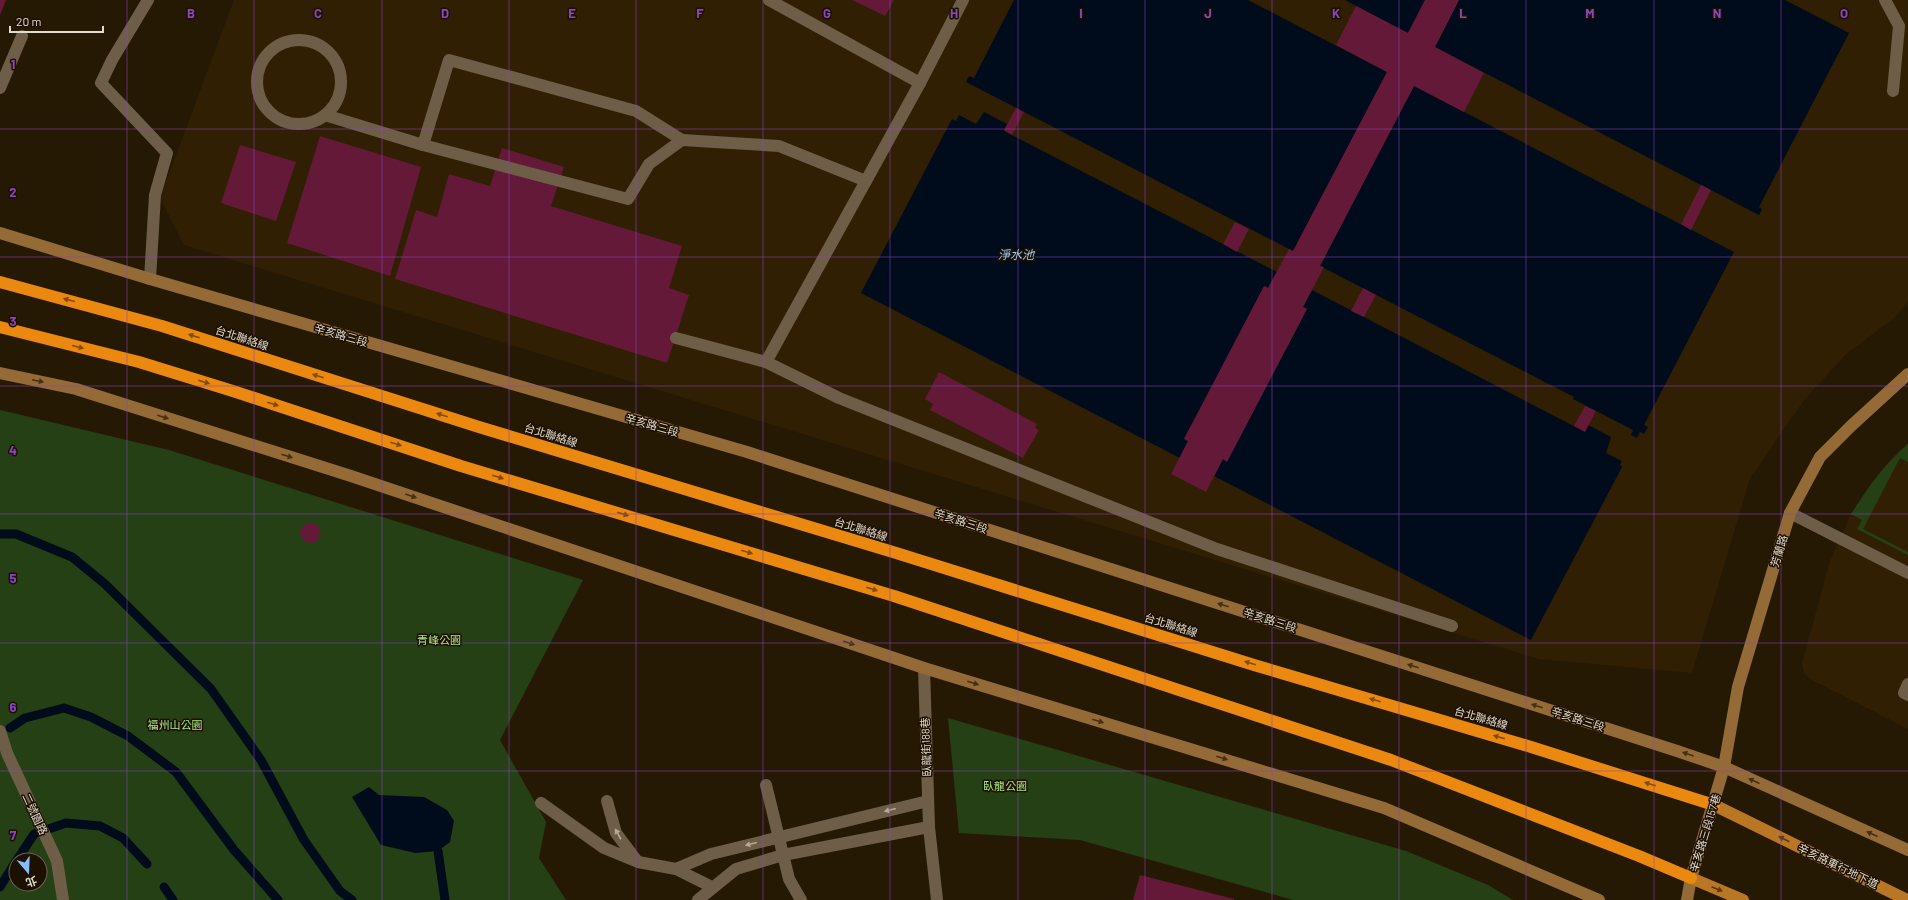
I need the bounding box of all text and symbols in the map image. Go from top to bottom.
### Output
text: B [187,5,195,21]
text: C [314,5,322,21]
text: D [441,5,449,21]
text: E [568,5,576,21]
text: F [696,5,704,21]
text: G [823,5,831,21]
text: H [950,5,958,21]
text: I [1079,5,1083,21]
text: J [1204,5,1212,21]
text: K [1332,5,1340,21]
text: L [1459,5,1467,21]
text: M [1585,5,1595,21]
text: N [1713,5,1721,21]
text: O [1840,5,1848,21]
scale bar [10,8,103,34]
text: 20 m [16,14,42,28]
text: 1 [11,56,15,72]
text: 2 [9,184,17,200]
water label: 淨水池 [998,247,1036,261]
one-way arrow [63,297,75,303]
text: 3 [9,313,17,329]
street label: 辛亥路三段 [313,321,369,348]
street label: 台北聯絡線 [214,323,270,352]
one-way arrow [188,333,200,339]
one-way arrow [73,344,85,350]
one-way arrow [311,373,323,379]
one-way arrow [32,378,44,384]
one-way arrow [198,379,210,385]
one-way arrow [267,401,279,407]
street label: 辛亥路三段 [624,411,680,438]
one-way arrow [435,412,447,418]
one-way arrow [157,414,169,420]
street label: 台北聯絡線 [523,420,579,449]
one-way arrow [391,441,403,447]
text: 4 [9,442,17,458]
one-way arrow [281,453,293,459]
one-way arrow [493,474,505,480]
one-way arrow [405,493,417,499]
street label: 辛亥路三段 [933,506,989,535]
one-way arrow [617,511,629,517]
street label: 台北聯絡線 [833,514,889,543]
street label: 芳蘭路 [1767,533,1790,569]
one-way arrow [742,549,754,555]
text: 5 [9,570,17,586]
one-way arrow [866,586,878,592]
one-way arrow [1217,602,1229,608]
street label: 辛亥路三段 [1242,605,1298,634]
street label: 台北聯絡線 [1143,610,1199,639]
park label: 青峰公園 [417,633,461,646]
one-way arrow [844,640,856,646]
one-way arrow [1244,660,1256,666]
one-way arrow [1407,663,1419,669]
one-way arrow [967,680,979,686]
one-way arrow [1369,697,1381,703]
text: 6 [10,699,17,715]
one-way arrow [1531,703,1543,709]
street label: 台北聯絡線 [1453,704,1509,731]
street label: 辛亥路三段 [1550,704,1606,733]
street label: 臥龍街188巷 [918,717,933,777]
park label: 福州山公園 [148,718,203,731]
one-way arrow [1092,718,1104,724]
one-way arrow [1493,734,1505,740]
one-way arrow [1681,751,1693,757]
one-way arrow [1216,755,1228,761]
one-way arrow [1748,778,1759,784]
park label: 臥龍公園 [983,779,1027,792]
one-way arrow [1644,781,1656,787]
street label: 二號園路 [20,791,51,836]
street label: 辛亥路三段157巷 [1687,792,1723,873]
one-way arrow [884,807,896,813]
text: 7 [10,827,17,843]
one-way arrow [615,828,621,840]
one-way arrow [1867,831,1878,837]
one-way arrow [1778,836,1790,842]
street label: 辛亥路車行地下道 [1796,840,1881,891]
one-way arrow [744,842,757,848]
north arrow [8,852,48,892]
text: 北 [24,874,39,890]
one-way arrow [1711,886,1722,892]

